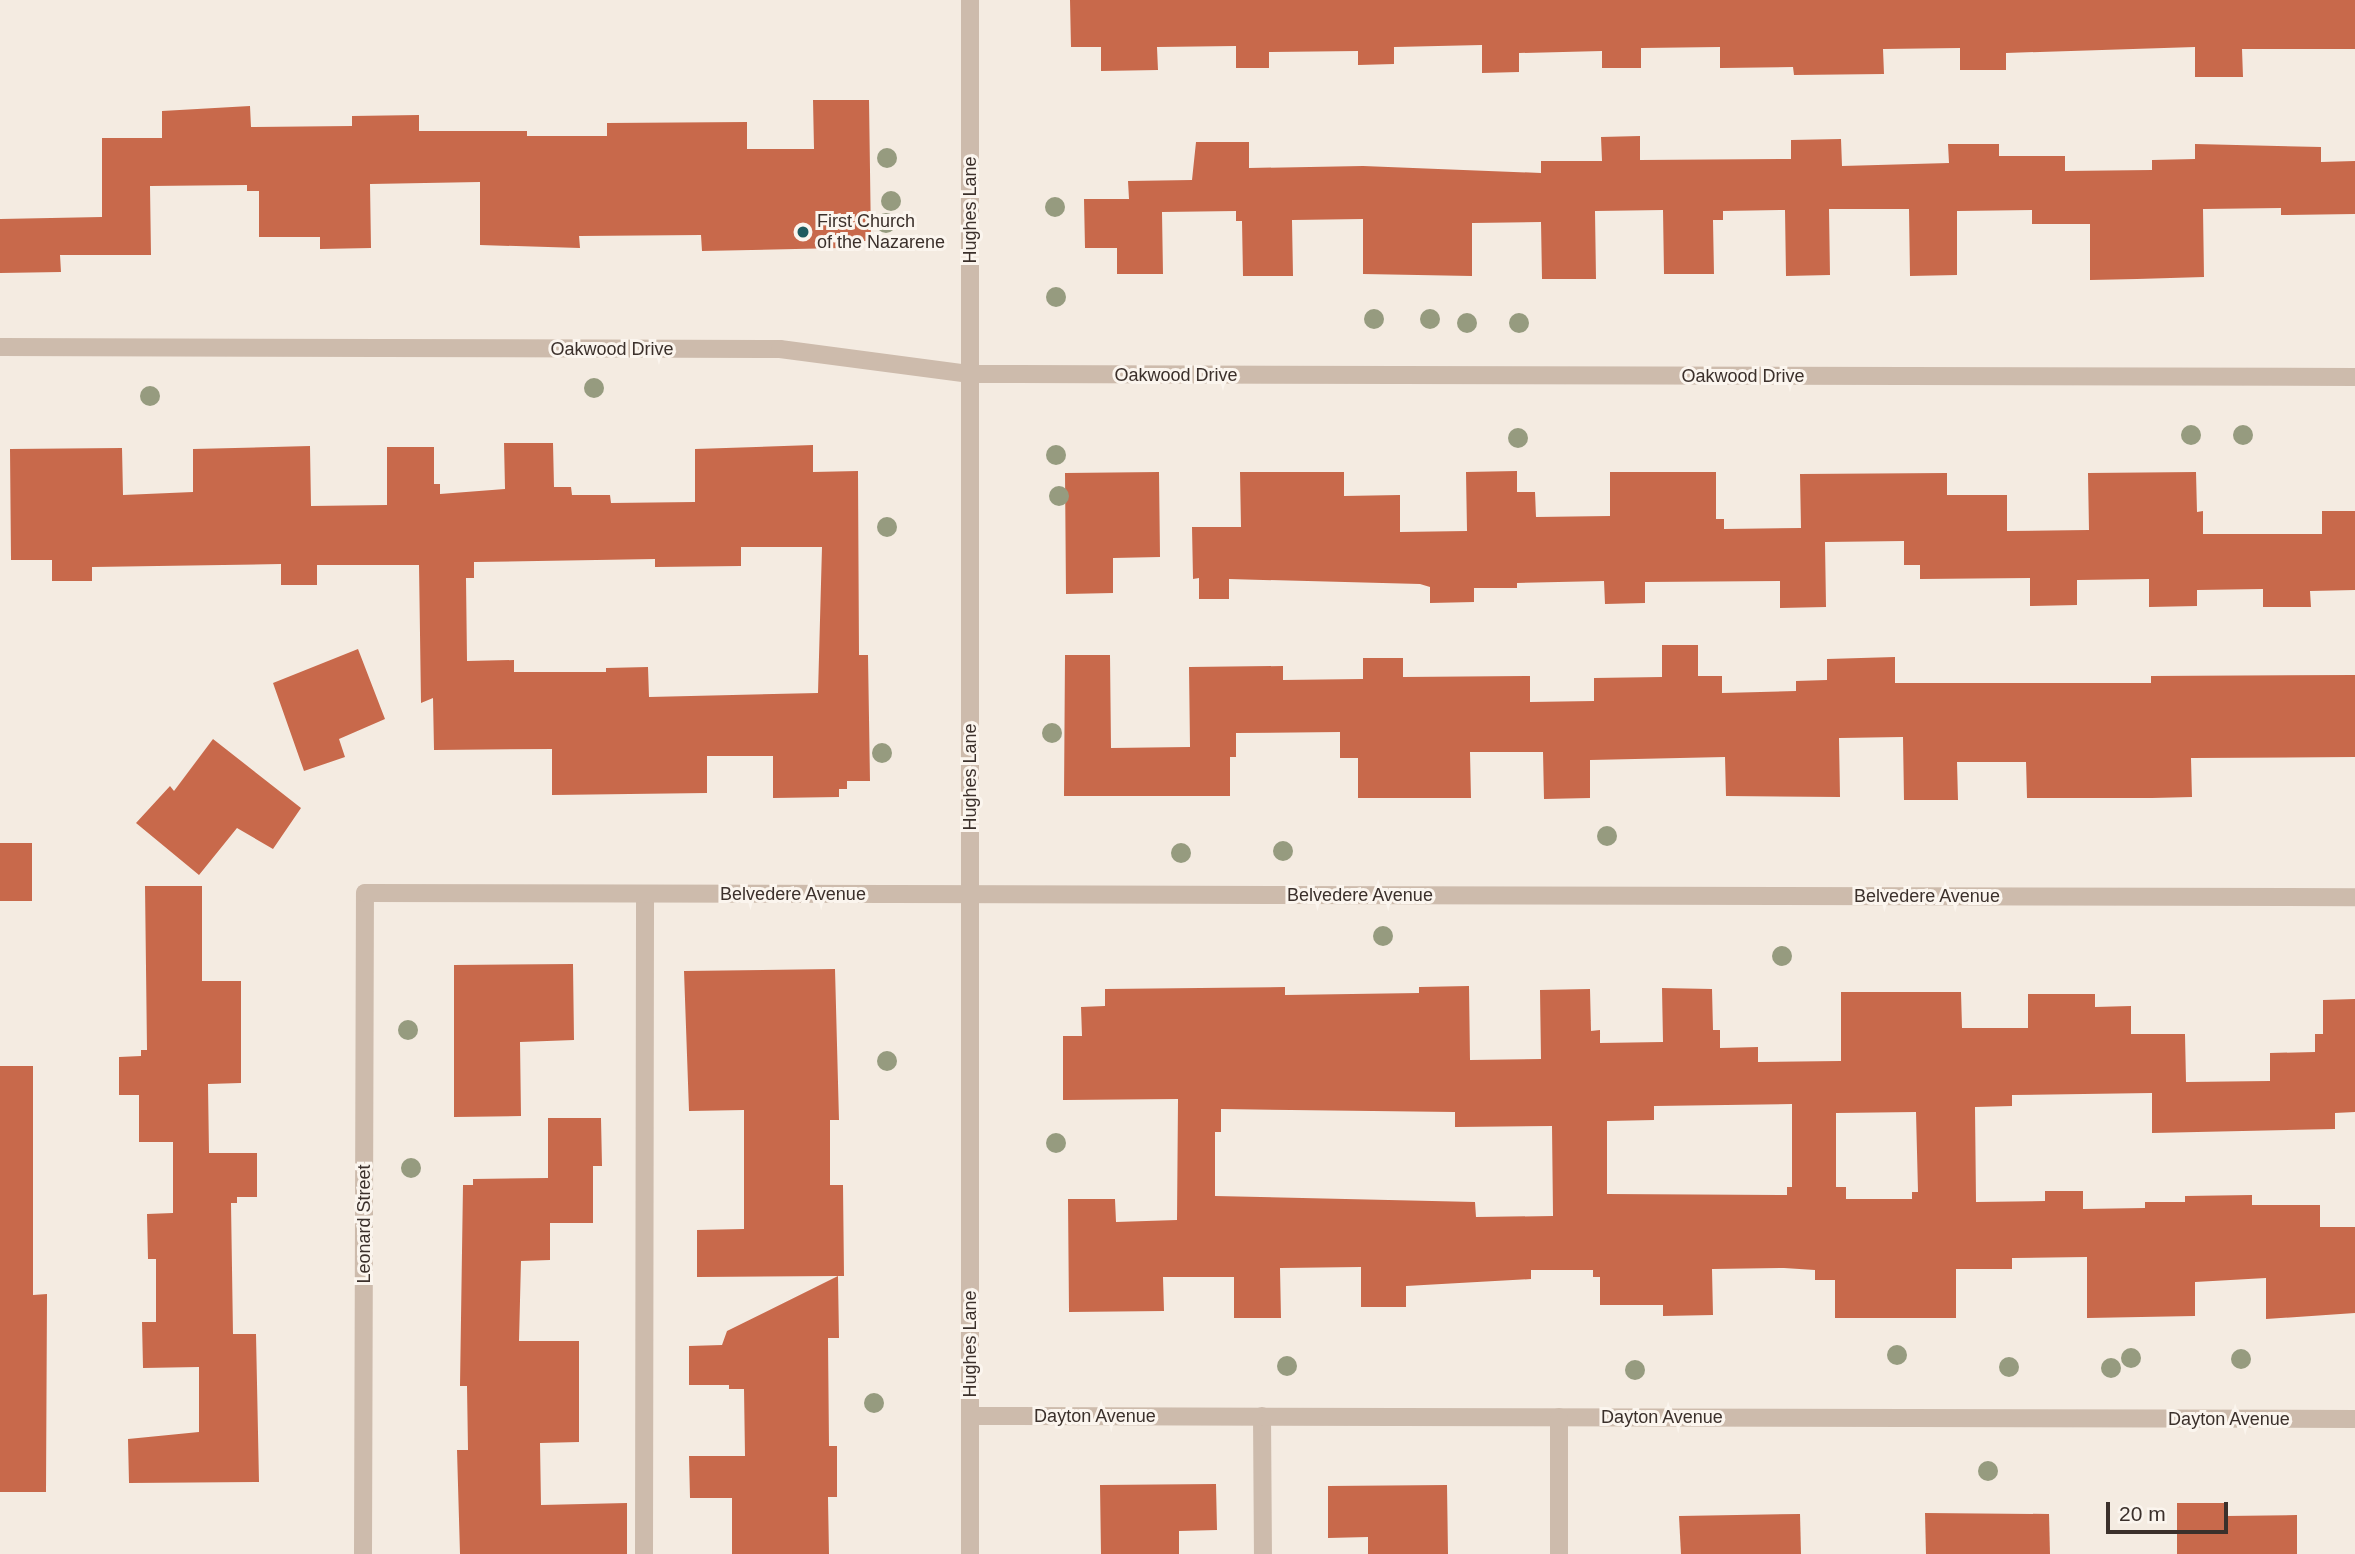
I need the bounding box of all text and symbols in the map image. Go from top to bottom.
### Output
street label: Hughes Lane [959,156,981,264]
place label: First Church of the Nazarene [817,211,945,254]
marker: First Church of the Nazarene [795,224,811,240]
street label: Oakwood Drive [550,338,674,360]
street label: Oakwood Drive [1114,364,1238,386]
street label: Oakwood Drive [1681,365,1805,387]
street label: Hughes Lane [959,723,981,831]
street label: Belvedere Avenue [720,883,866,905]
street label: Belvedere Avenue [1287,884,1433,906]
street label: Belvedere Avenue [1854,885,2000,907]
street label: Leonard Street [353,1164,375,1284]
street label: Hughes Lane [959,1290,981,1398]
street label: Dayton Avenue [1034,1405,1156,1427]
street label: Dayton Avenue [1601,1406,1723,1428]
street label: Dayton Avenue [2168,1408,2290,1430]
scale bar [2110,1488,2232,1532]
text: 20 m [2119,1502,2166,1525]

